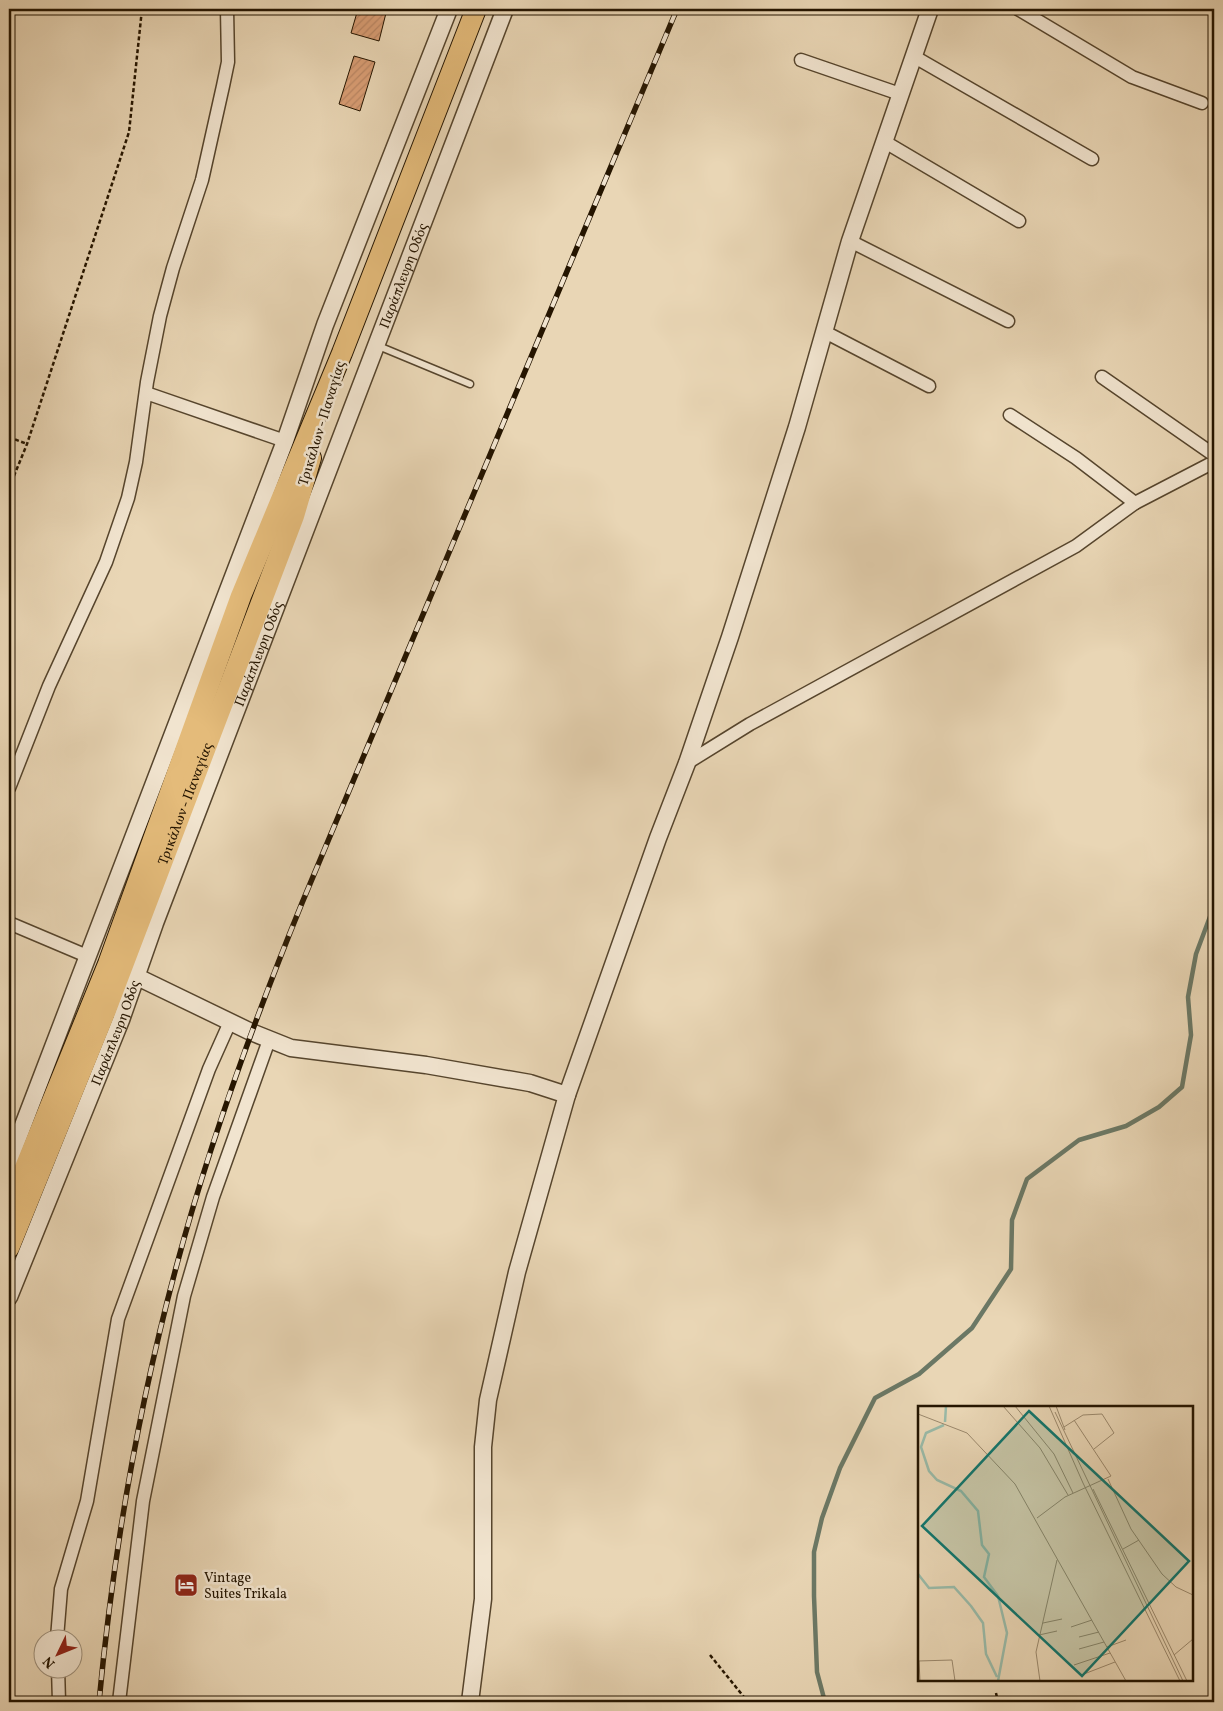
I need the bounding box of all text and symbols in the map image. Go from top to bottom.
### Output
street label: Παράπλευρη Οδός [376,220,433,332]
street label: Τρικάλων - Παναγίας [294,359,350,488]
street label: Παράπλευρη Οδός [231,599,288,710]
street label: Τρικάλων - Παναγίας [154,740,218,868]
street label: Παράπλευρη Οδός [87,978,145,1089]
inset map [918,1406,1193,1681]
place label: Vintage Suites Trikala [204,1569,287,1604]
hotel icon: Vintage Suites Trikala [173,1572,199,1598]
north arrow [32,1628,82,1678]
text: N [39,1652,60,1672]

